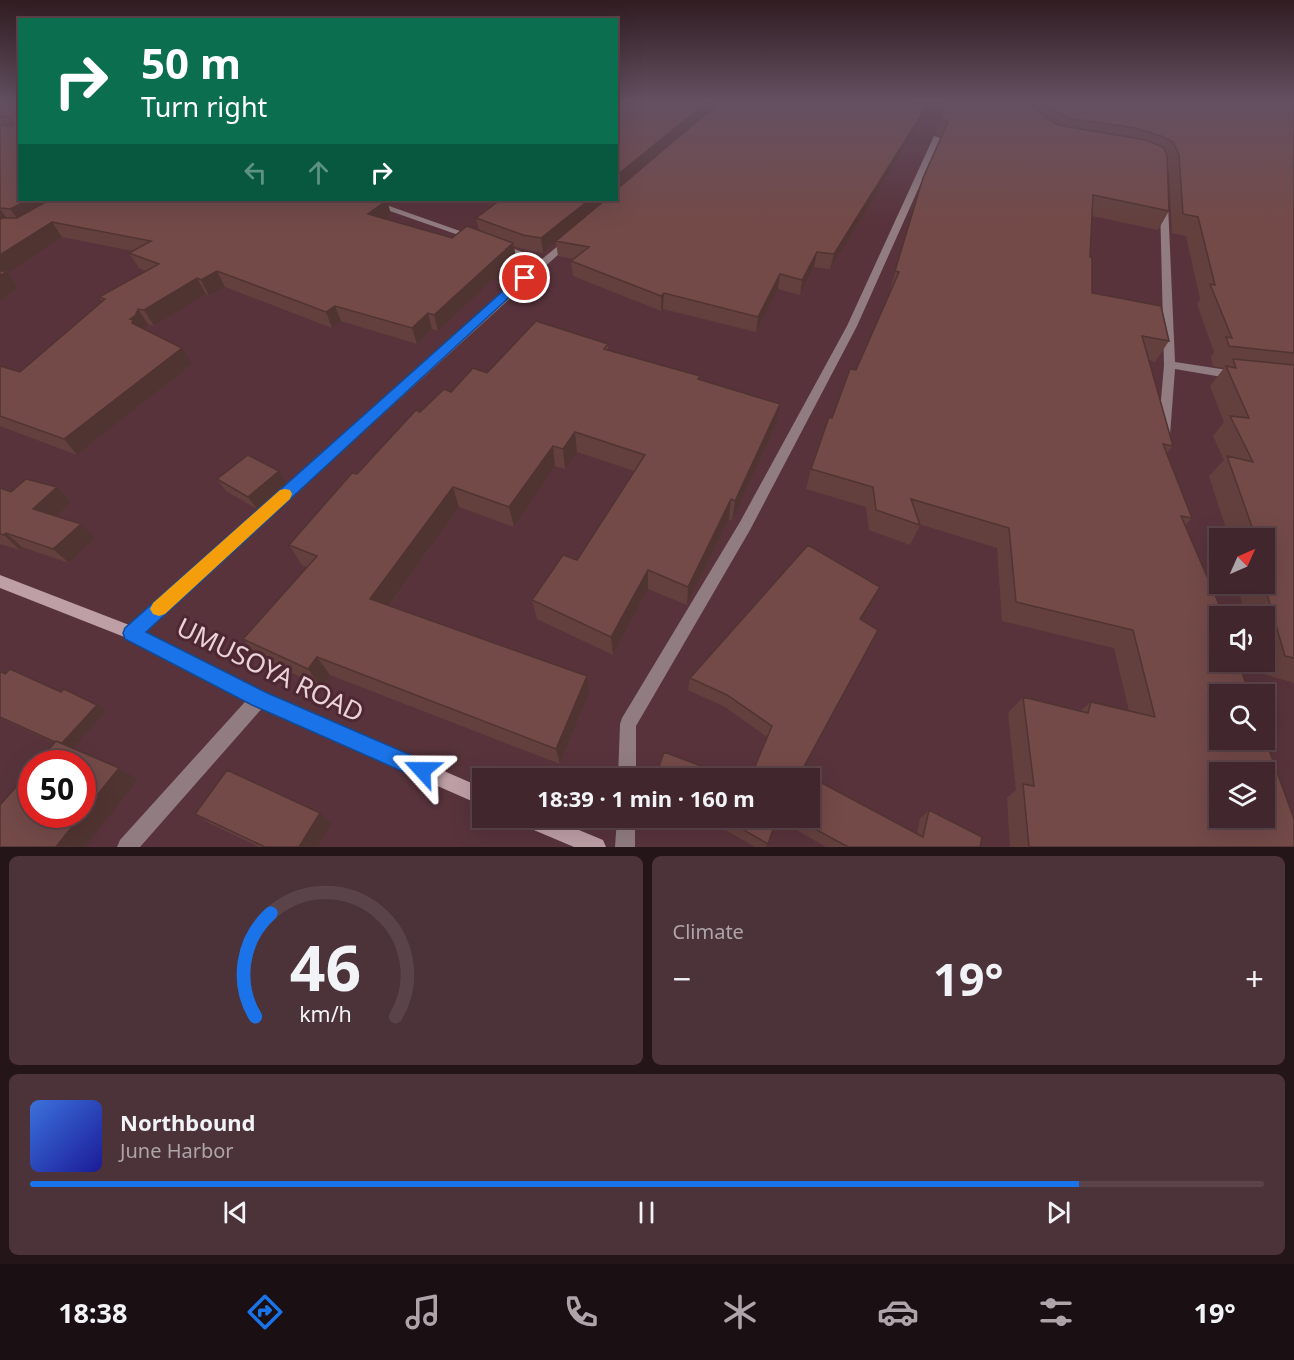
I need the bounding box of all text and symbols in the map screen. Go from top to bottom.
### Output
text: 50 m [141,34,241,91]
icon: right [42,42,120,120]
text: Turn right [141,88,267,125]
icon: left [239,156,272,189]
icon: ahead [302,156,335,189]
icon: right [365,156,398,189]
pin [499,252,550,303]
icon: arrive [508,261,541,294]
north arrow [1209,528,1275,594]
map controls [1209,528,1275,828]
button: sound [1209,606,1275,672]
street label: UMUSOYA ROAD [171,608,370,730]
button: search [1209,684,1275,750]
position arrow [390,738,454,802]
speed limit sign: 50 [18,750,96,828]
button: layers [1209,762,1275,828]
text: 18:39 · 1 min · 160 m [537,783,755,813]
text: Climate [673,918,744,945]
text: 46 [290,924,361,1009]
text: 19° [933,948,1004,1009]
text: − [673,956,691,1001]
text: + [1245,956,1264,1001]
text: km/h [299,1000,352,1029]
text: Northbound [120,1107,255,1137]
text: June Harbor [120,1137,234,1164]
icon: previous [219,1196,252,1229]
icon: pause [630,1196,663,1229]
icon: next [1042,1196,1075,1229]
icon: directions [244,1291,286,1333]
icon: music [402,1291,444,1333]
icon: phone [560,1291,602,1333]
icon: climate [719,1291,761,1333]
icon: car [877,1291,919,1333]
icon: filters [1035,1291,1077,1333]
text: 18:38 [58,1294,128,1331]
text: 19° [1193,1294,1236,1331]

